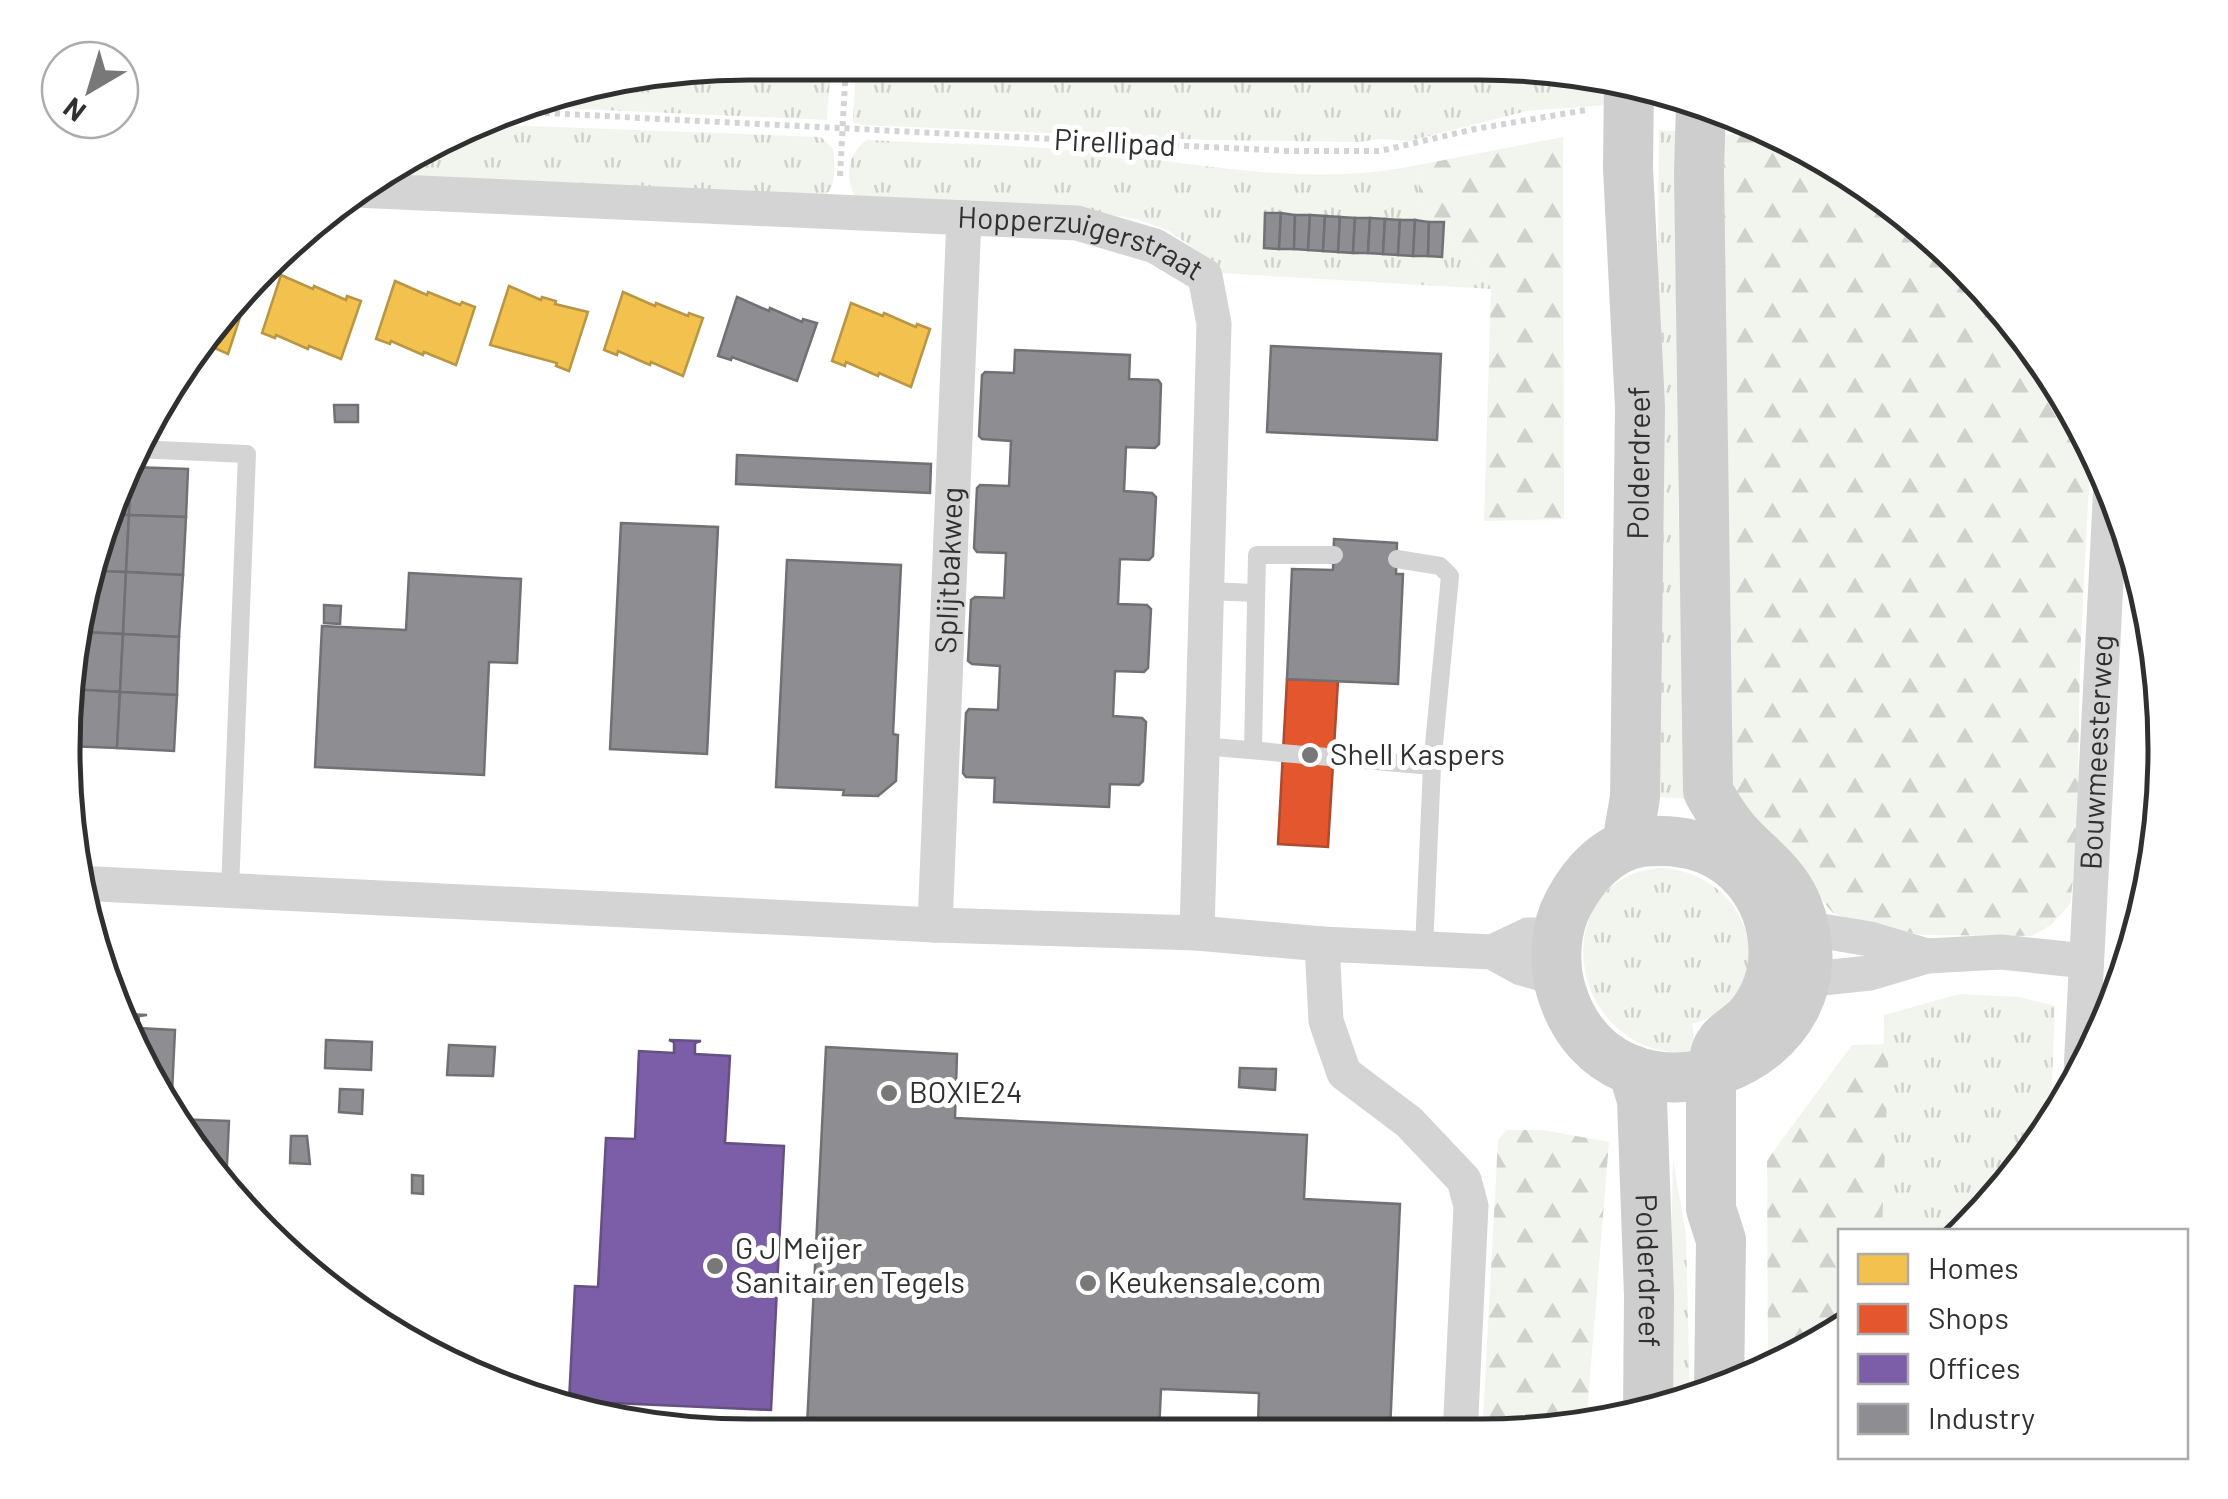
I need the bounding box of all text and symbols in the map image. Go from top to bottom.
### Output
north arrow [40,40,140,140]
text: N [56,91,92,130]
street label: Pirellipad [1053,120,1177,162]
street label: Hopperzuigerstraat [957,198,1211,287]
street label: Polderdreef [1618,385,1656,540]
street label: Splijtbakweg [926,486,969,654]
street label: Bouwmeesterweg [2071,634,2119,871]
place label: Shell Kaspers [1330,735,1505,771]
marker: Shell Kaspers [1299,744,1321,766]
place label: BOXIE24 [909,1073,1023,1109]
marker: BOXIE24 [878,1082,900,1104]
street label: Polderdreef [1629,1193,1669,1347]
place label: G J Meijer Sanitair en Tegels [735,1229,965,1299]
legend [1838,1229,2188,1459]
text: Homes [1928,1249,2019,1285]
marker: G J Meijer Sanitair en Tegels [704,1255,726,1277]
place label: Keukensale.com [1108,1263,1321,1299]
marker: Keukensale.com [1077,1272,1099,1294]
text: Shops [1928,1299,2009,1335]
text: Offices [1928,1349,2021,1385]
text: Industry [1928,1399,2035,1435]

